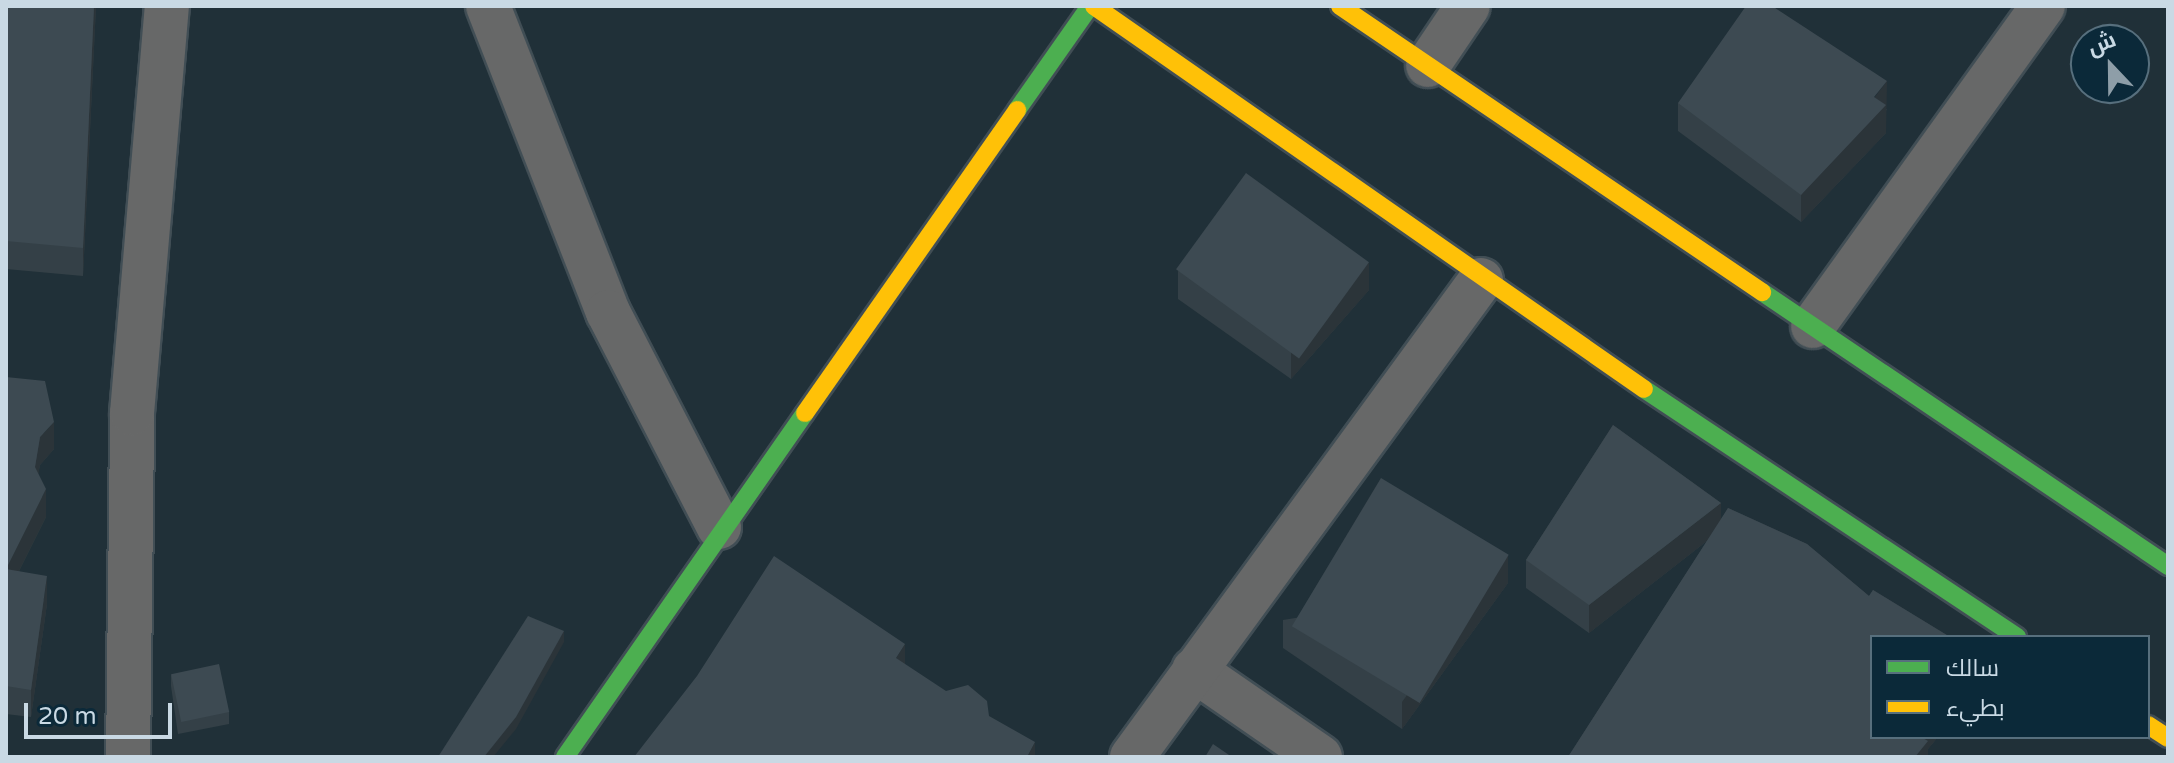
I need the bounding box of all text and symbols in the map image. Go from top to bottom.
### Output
north arrow [2070,24,2150,104]
text: ش [2084,26,2120,61]
legend [1870,635,2150,739]
text: سالك [1946,654,1999,683]
scale bar [28,687,176,737]
text: بطيء [1946,694,2005,723]
text: 20 m [38,702,96,731]

